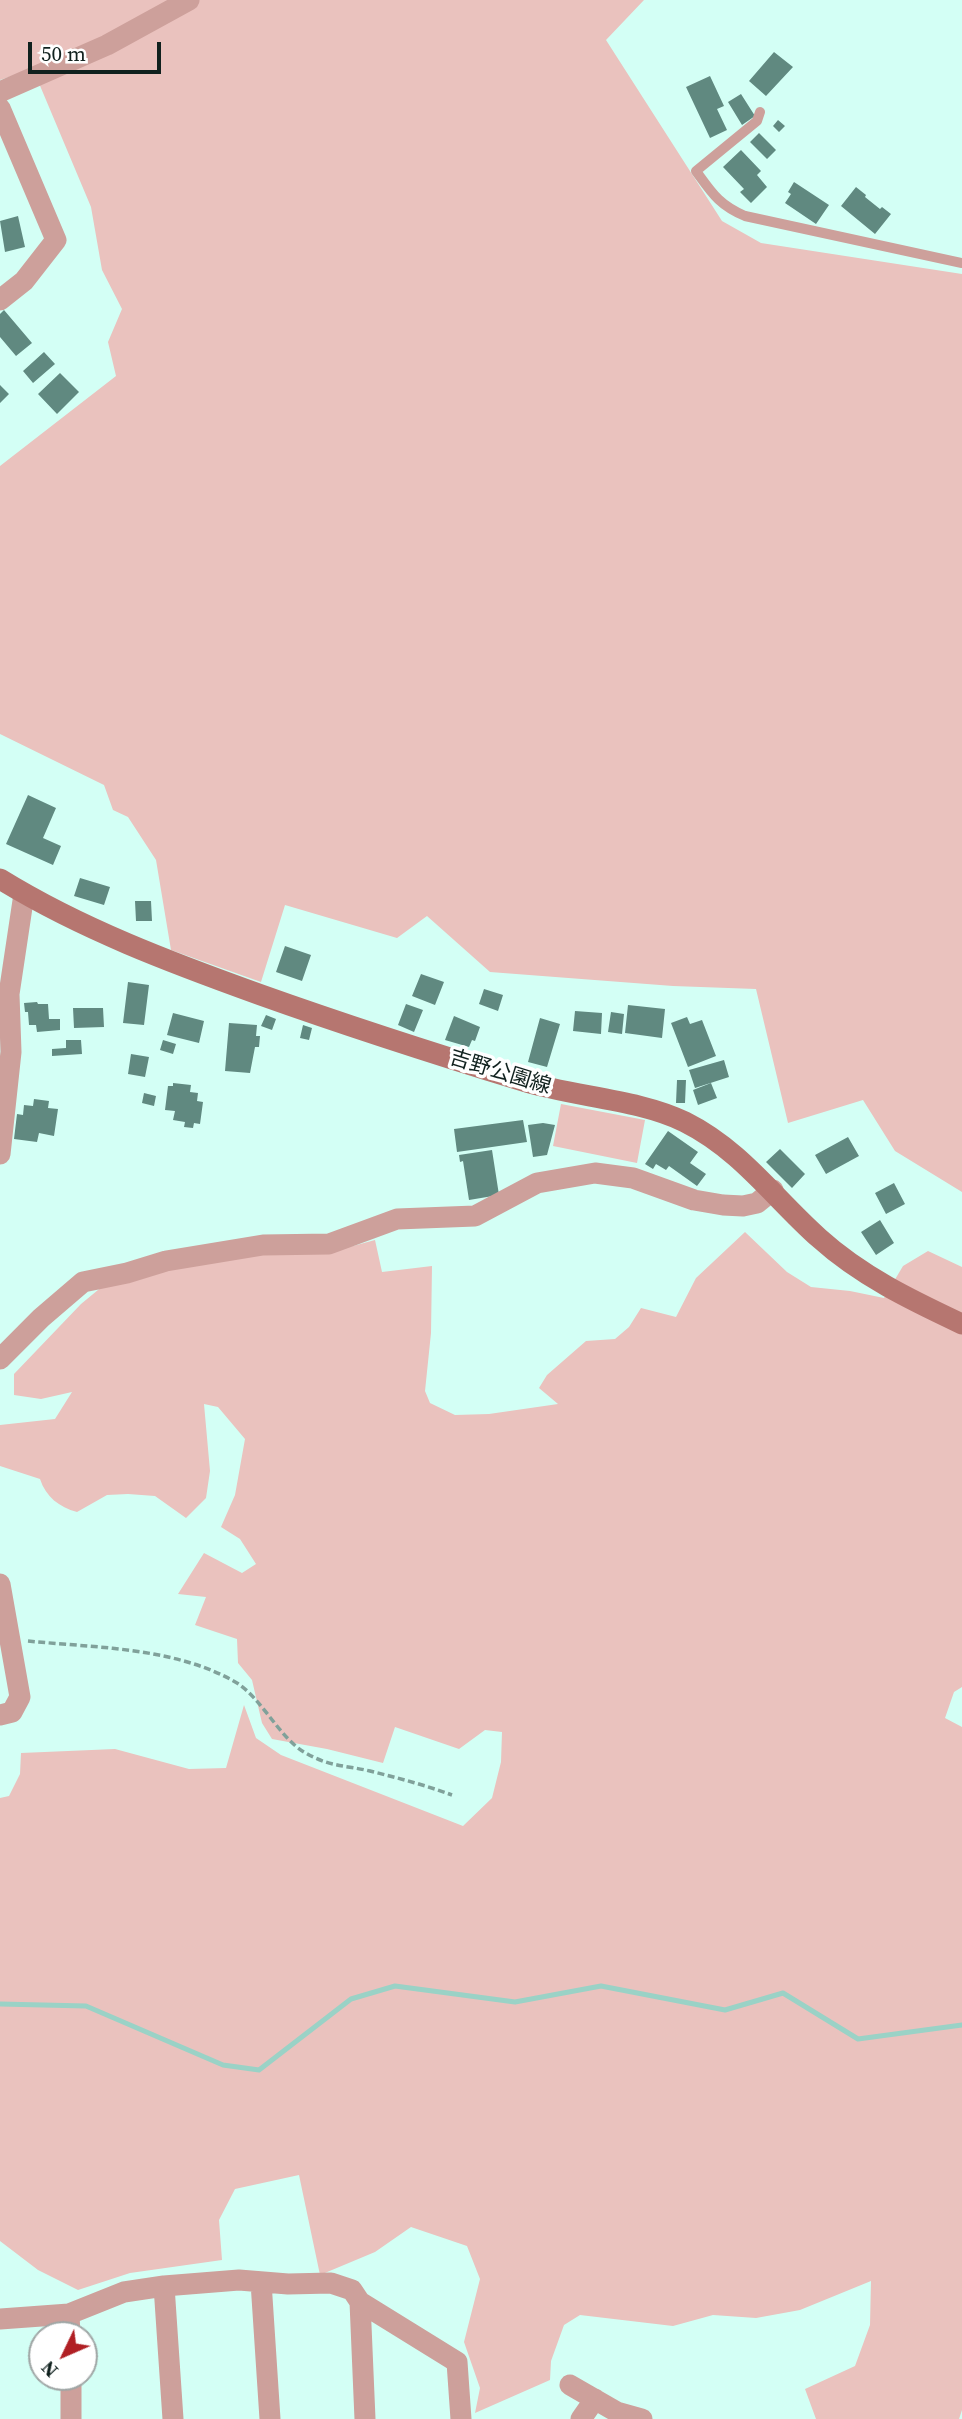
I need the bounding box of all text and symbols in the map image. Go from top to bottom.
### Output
scale bar [32,28,164,72]
text: 50 m [41,39,86,68]
street label: 吉野公園線 [446,1046,554,1100]
north arrow [28,2321,98,2391]
text: N [35,2355,63,2383]

